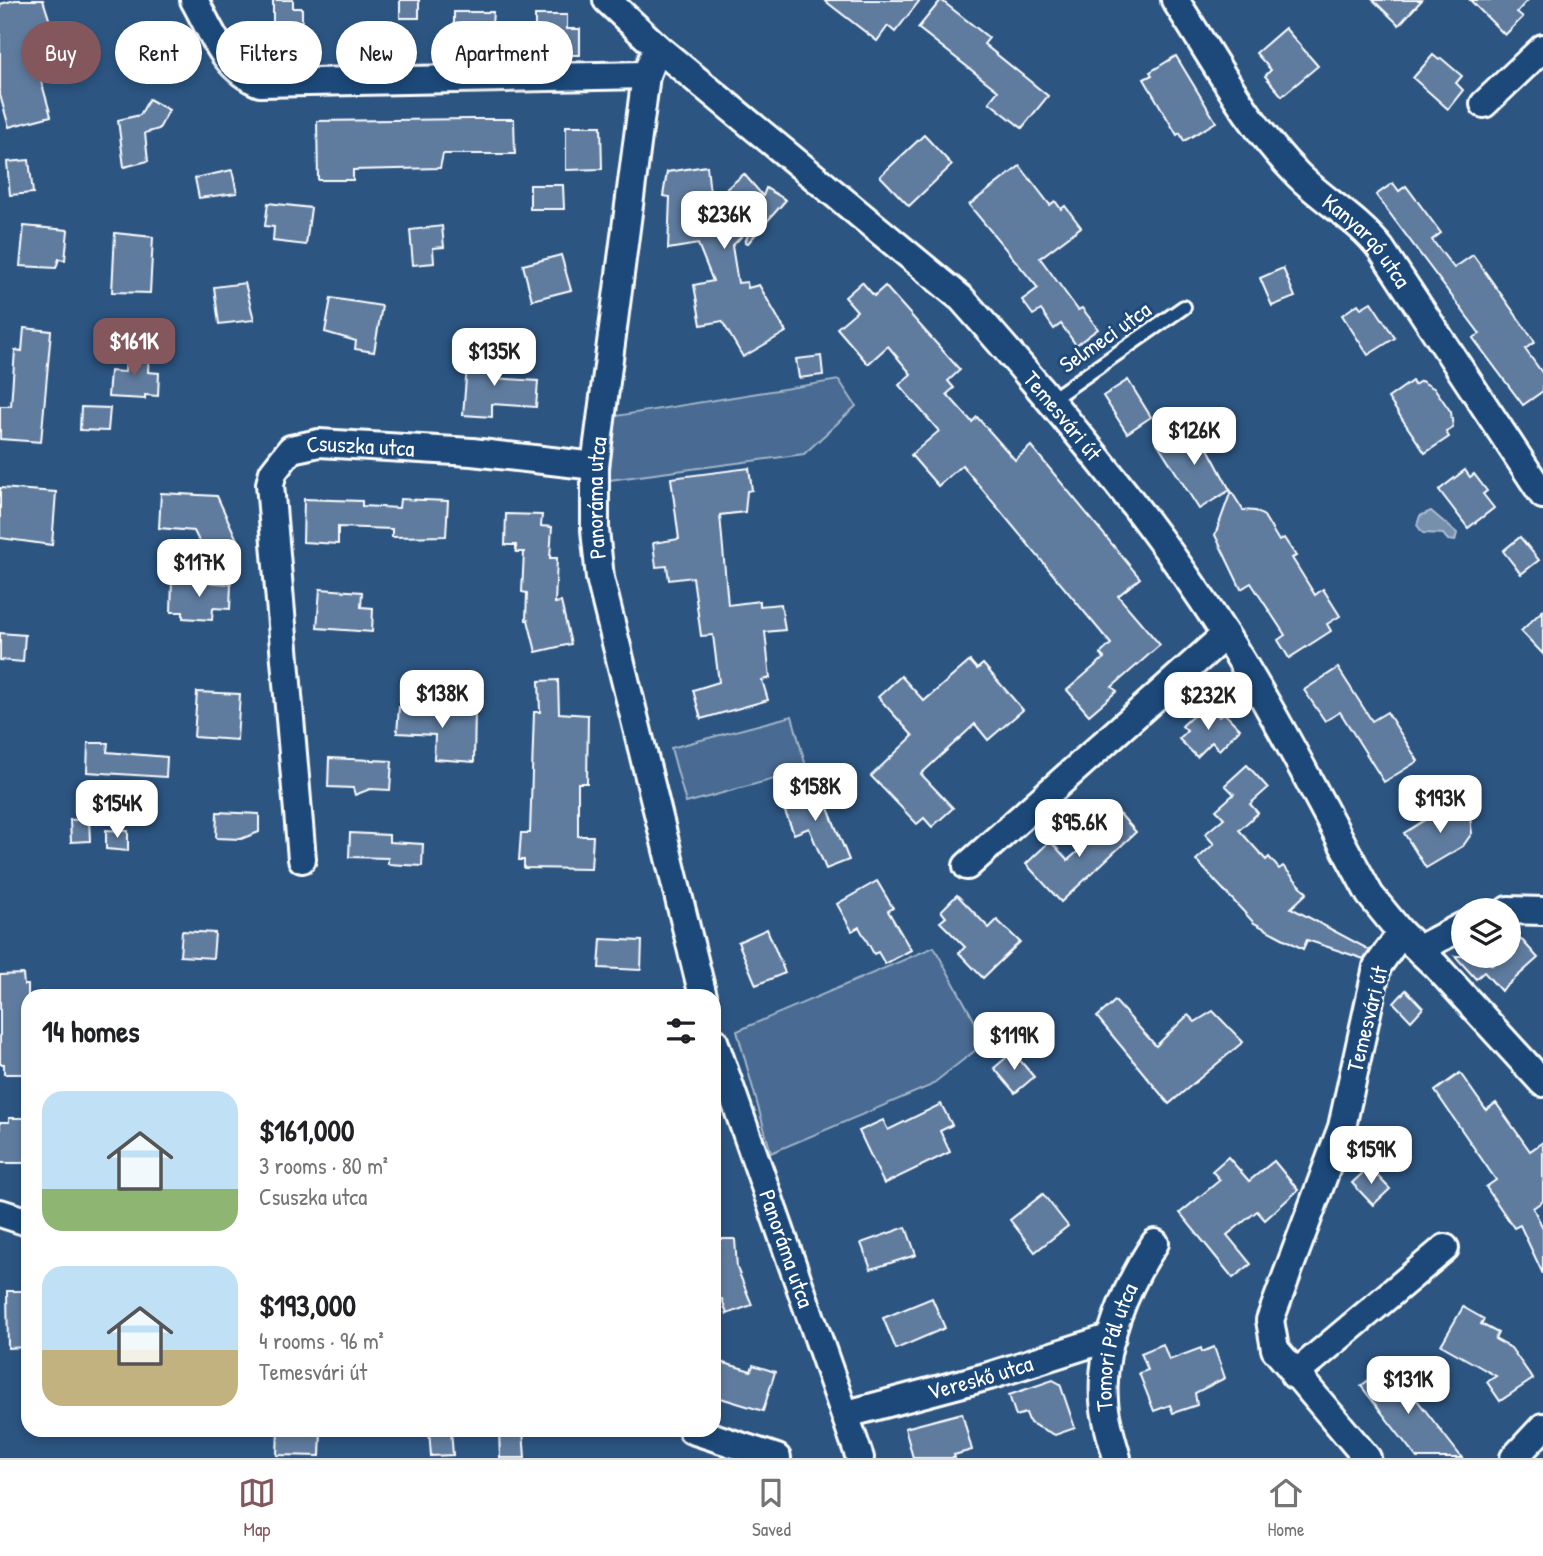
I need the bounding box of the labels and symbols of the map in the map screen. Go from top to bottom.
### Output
street label: Kanyargó utca [1316,186,1418,294]
pin: $236K [675,191,773,251]
street label: Selmeci utca [1053,294,1157,379]
pin: $161K [85,318,183,378]
pin: $135K [445,328,543,388]
street label: Temesvári út [1016,364,1110,468]
pin: $126K [1145,407,1243,467]
street label: Csuszka utca [303,427,415,464]
street label: Panoráma utca [579,435,614,561]
pin: $117K [150,540,248,599]
pin: $138K [393,670,491,730]
pin: $232K [1159,672,1257,732]
pin: $158K [766,764,864,823]
pin: $193K [1391,776,1489,835]
pin: $154K [68,780,166,840]
pin: $95.6K [1022,800,1136,859]
street label: Temesvári út [1338,962,1395,1075]
pin: $119K [965,1012,1063,1072]
pin: $159K [1322,1126,1420,1186]
street label: Panoráma utca [752,1185,822,1312]
street label: Tomori Pál utca [1087,1278,1145,1413]
street label: Vereskő utca [924,1347,1037,1407]
pin: $131K [1359,1356,1457,1416]

